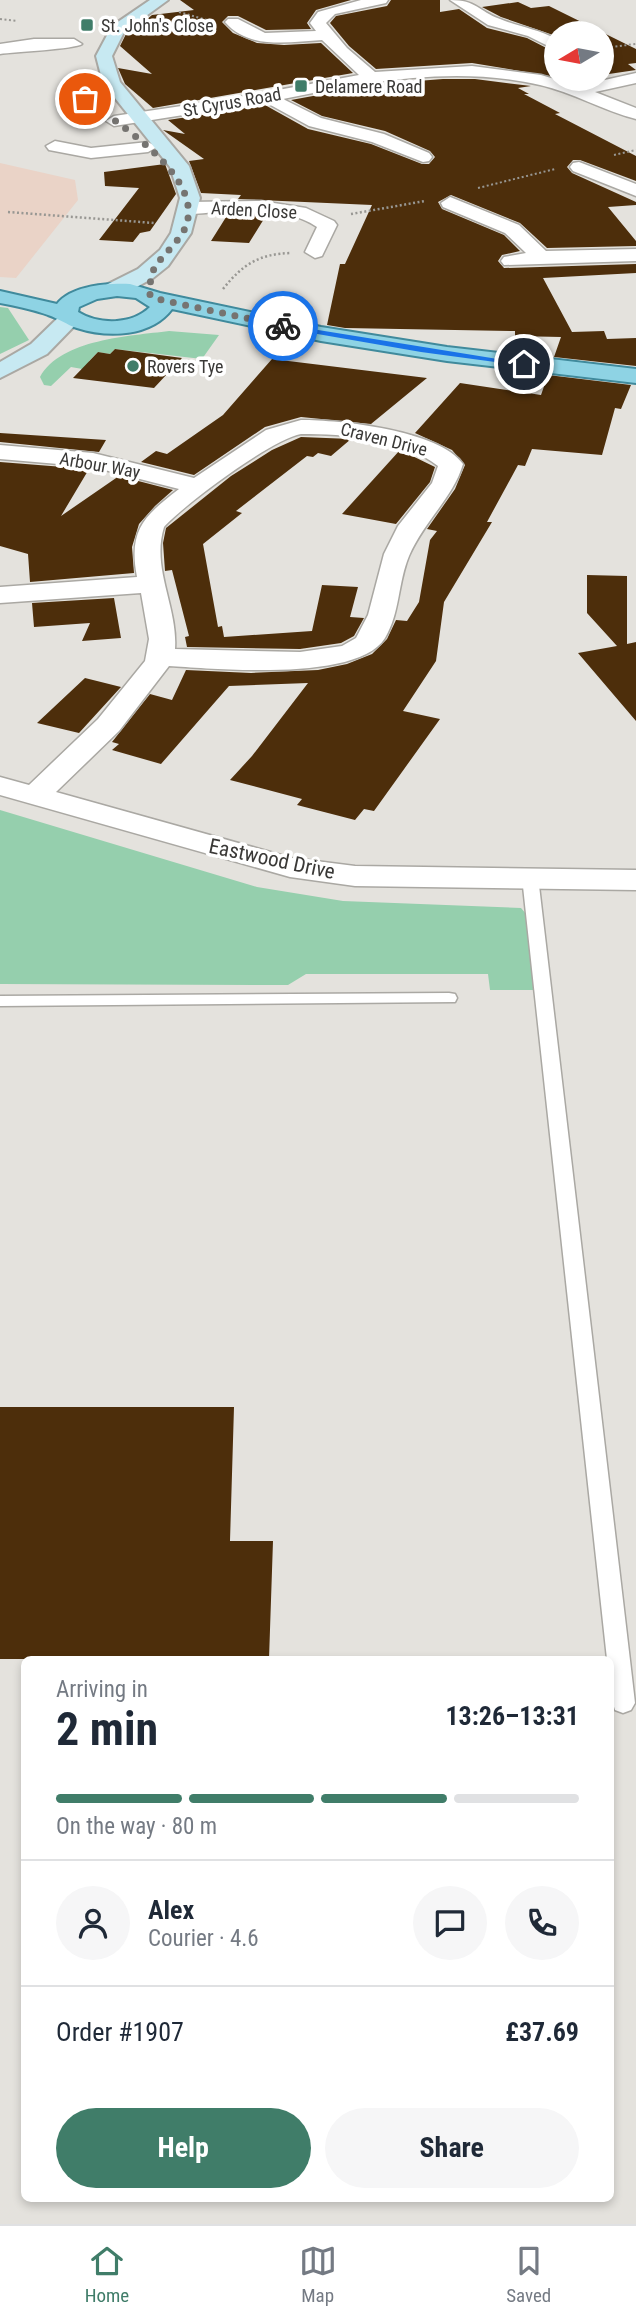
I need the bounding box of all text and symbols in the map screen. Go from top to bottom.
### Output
place label: St. John's Close [101,15,214,36]
marker: St. John's Close [79,17,95,33]
north arrow [544,21,614,91]
map controls [544,21,614,91]
pin [55,69,115,129]
place label: Delamere Road [315,76,422,97]
marker: Delamere Road [293,78,309,94]
icon: bag [66,80,104,118]
street label: St Cyrus Road [181,83,283,121]
street label: Arden Close [211,197,297,223]
courier [248,291,318,361]
icon: bike [264,307,302,345]
pin [494,334,554,394]
icon: home [505,345,543,383]
place label: Rovers Tye [147,356,224,377]
marker: Rovers Tye [125,358,141,374]
street label: Craven Drive [338,418,430,460]
street label: Arbour Way [58,448,142,483]
street label: Eastwood Drive [207,834,337,884]
text: Arriving in [56,1676,148,1703]
text: 13:26–13:31 [445,1701,579,1731]
text: 2 min [56,1702,158,1756]
text: On the way · 80 m [56,1813,217,1840]
button: person [56,1886,130,1960]
button: chat [413,1886,487,1960]
button: phone [505,1886,579,1960]
text: Alex [148,1895,194,1925]
text: Courier · 4.6 [148,1925,259,1952]
text: Order #1907 [56,2017,184,2047]
text: £37.69 [505,2017,579,2047]
button: Help [56,2108,311,2188]
button: Share [325,2108,579,2188]
tab: Home [85,2242,129,2307]
tab: Map [299,2242,337,2307]
tab: Saved [506,2242,551,2307]

